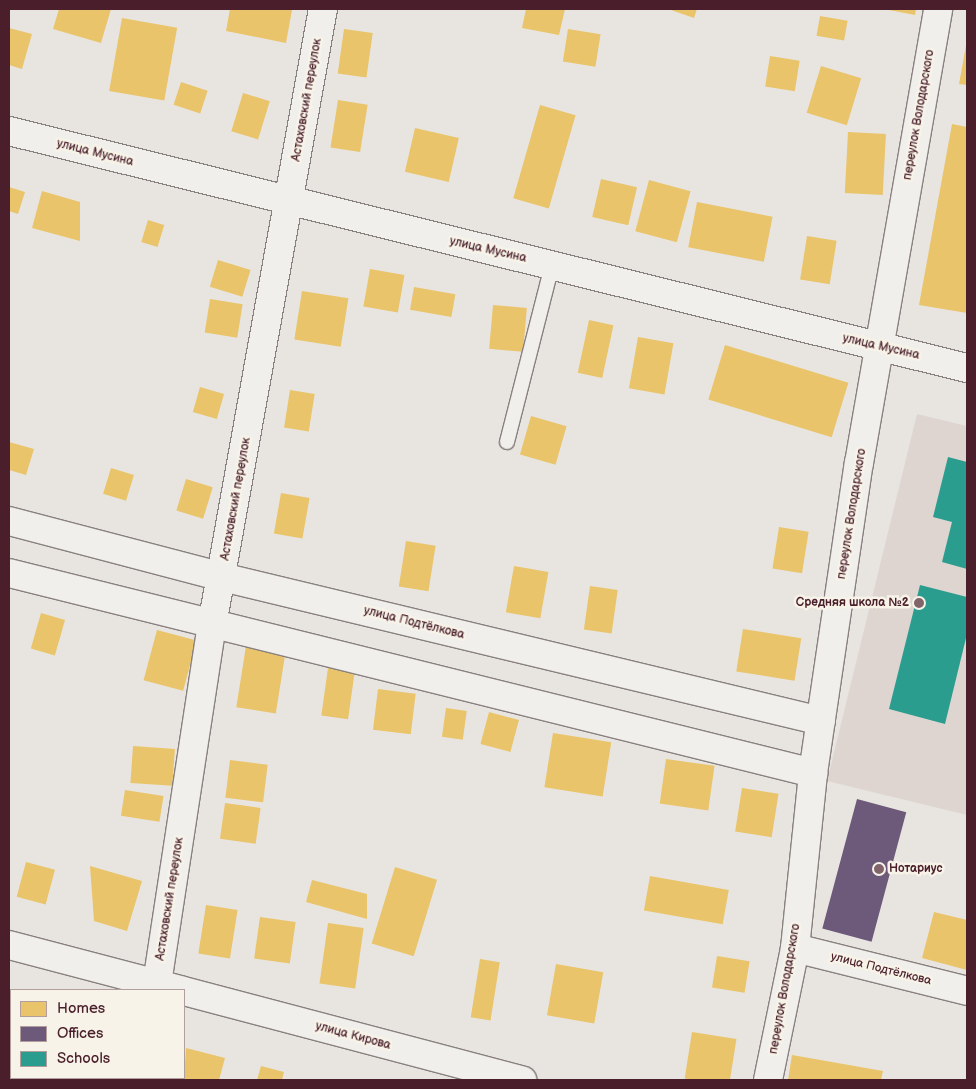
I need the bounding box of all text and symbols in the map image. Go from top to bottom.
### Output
street label: Астаховский переулок [289,37,325,163]
street label: переулок Володарского [900,49,938,181]
street label: улица Мусина [55,137,135,169]
street label: улица Мусина [448,234,528,266]
street label: улица Мусина [841,331,921,363]
street label: Астаховский переулок [218,436,254,562]
street label: переулок Володарского [835,448,869,580]
place label: Средняя школа №2 [796,596,909,610]
marker: Средняя школа №2 [913,597,925,609]
street label: улица Подтёлкова [362,604,466,642]
street label: Астаховский переулок [153,836,187,962]
place label: Нотариус [889,862,943,876]
marker: Нотариус [873,863,885,875]
street label: переулок Володарского [766,923,804,1055]
street label: улица Подтёлкова [829,950,933,988]
legend [10,989,185,1079]
text: Homes [57,999,105,1018]
street label: улица Кирова [314,1019,392,1053]
text: Offices [57,1024,103,1043]
text: Schools [57,1049,110,1068]

